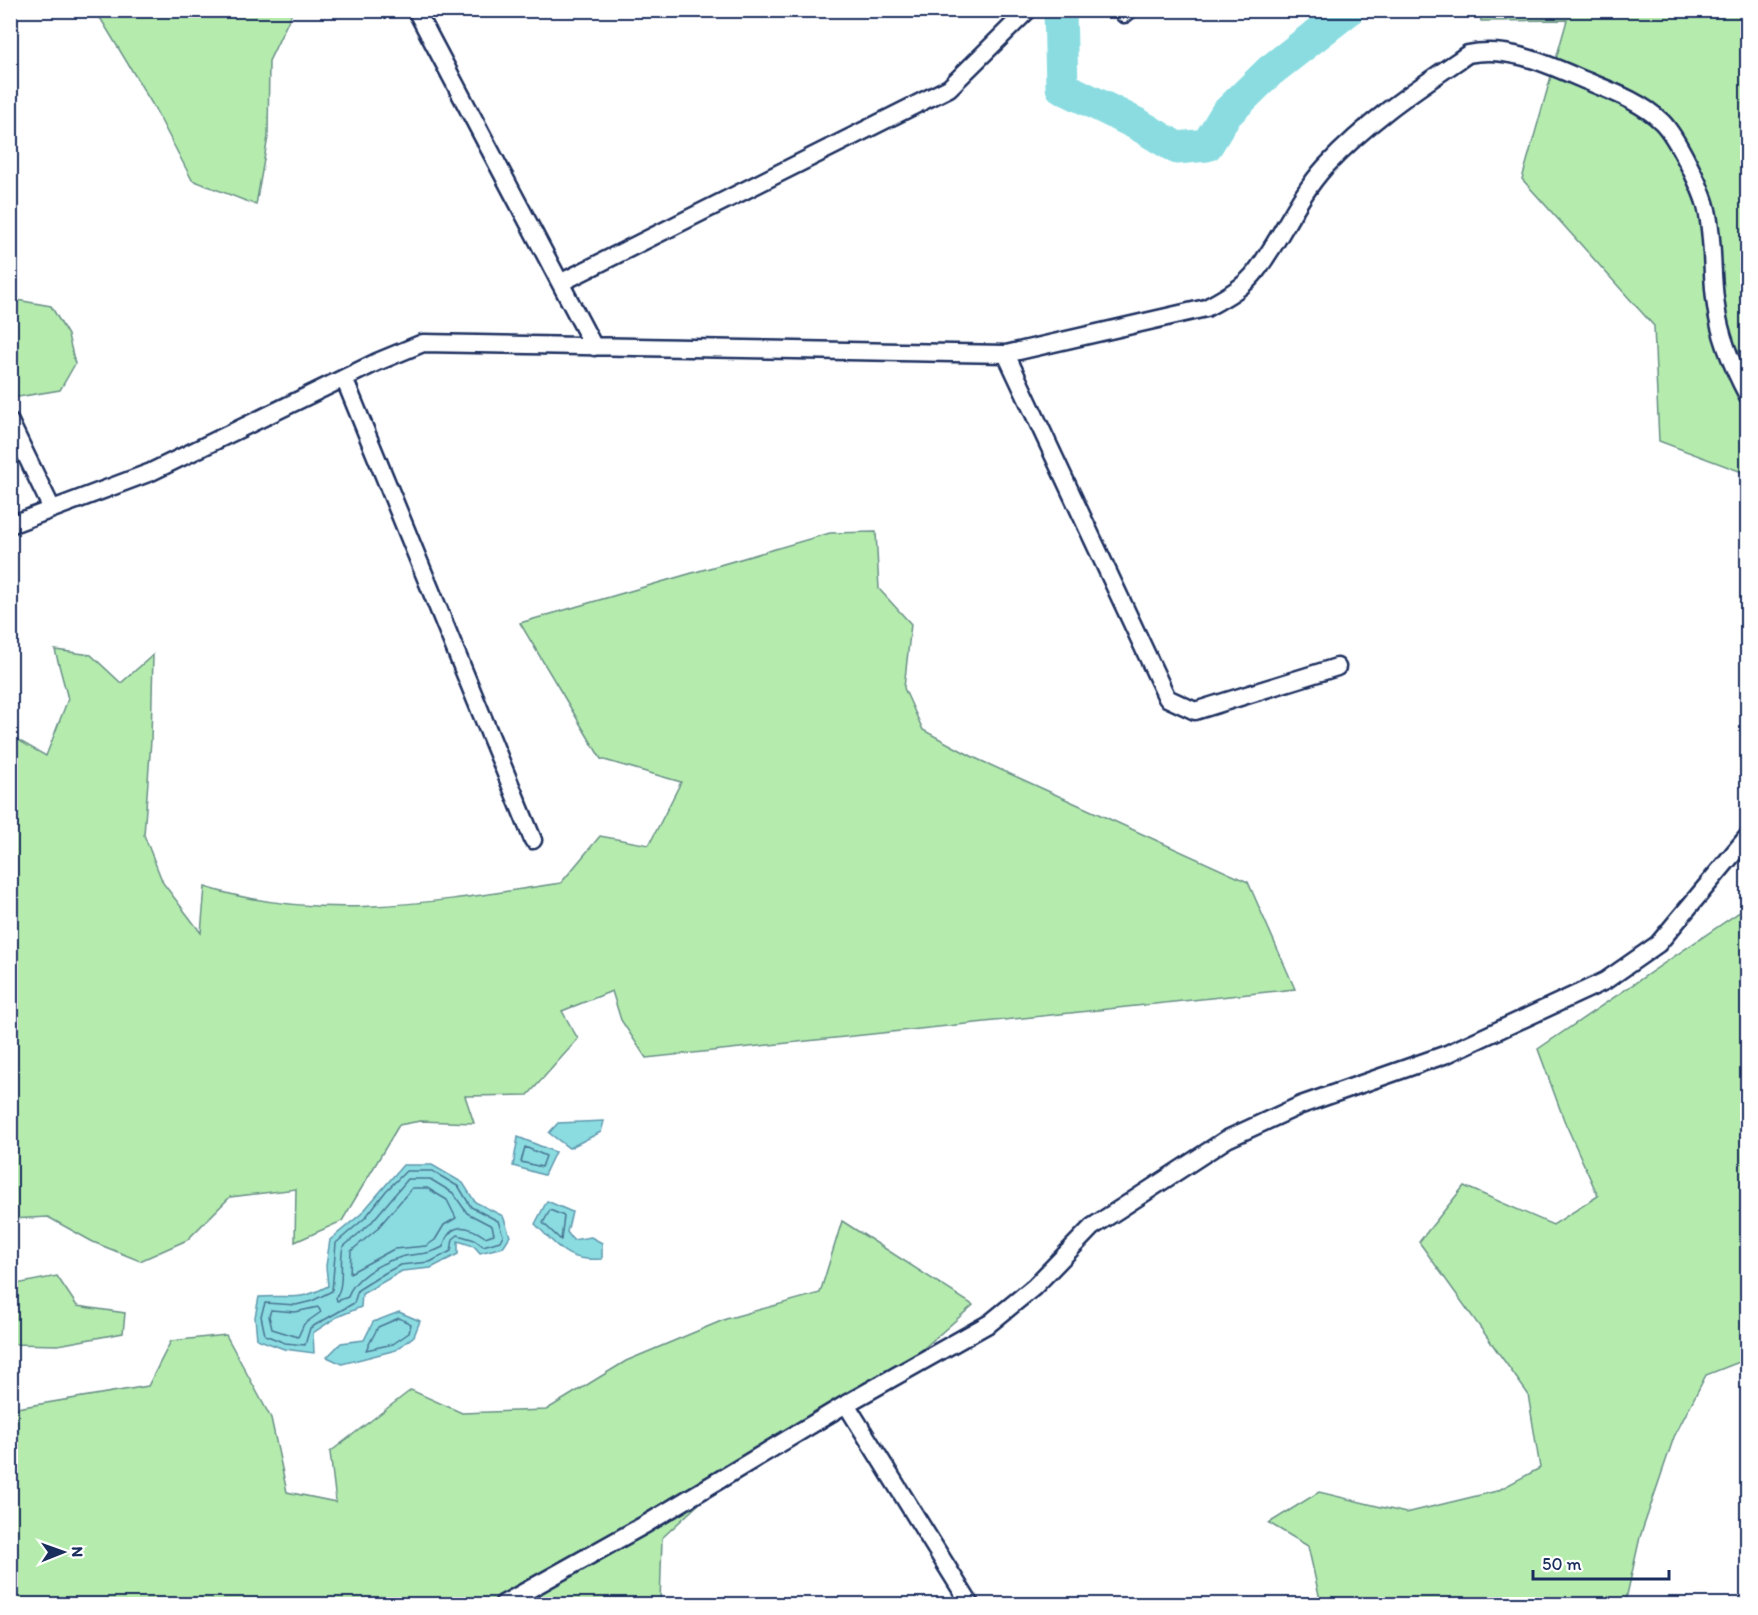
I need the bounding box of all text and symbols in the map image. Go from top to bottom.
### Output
north arrow [33,1522,93,1582]
scale bar [1533,1543,1670,1581]
text: N [68,1546,87,1557]
text: 50 m [1542,1553,1582,1575]

